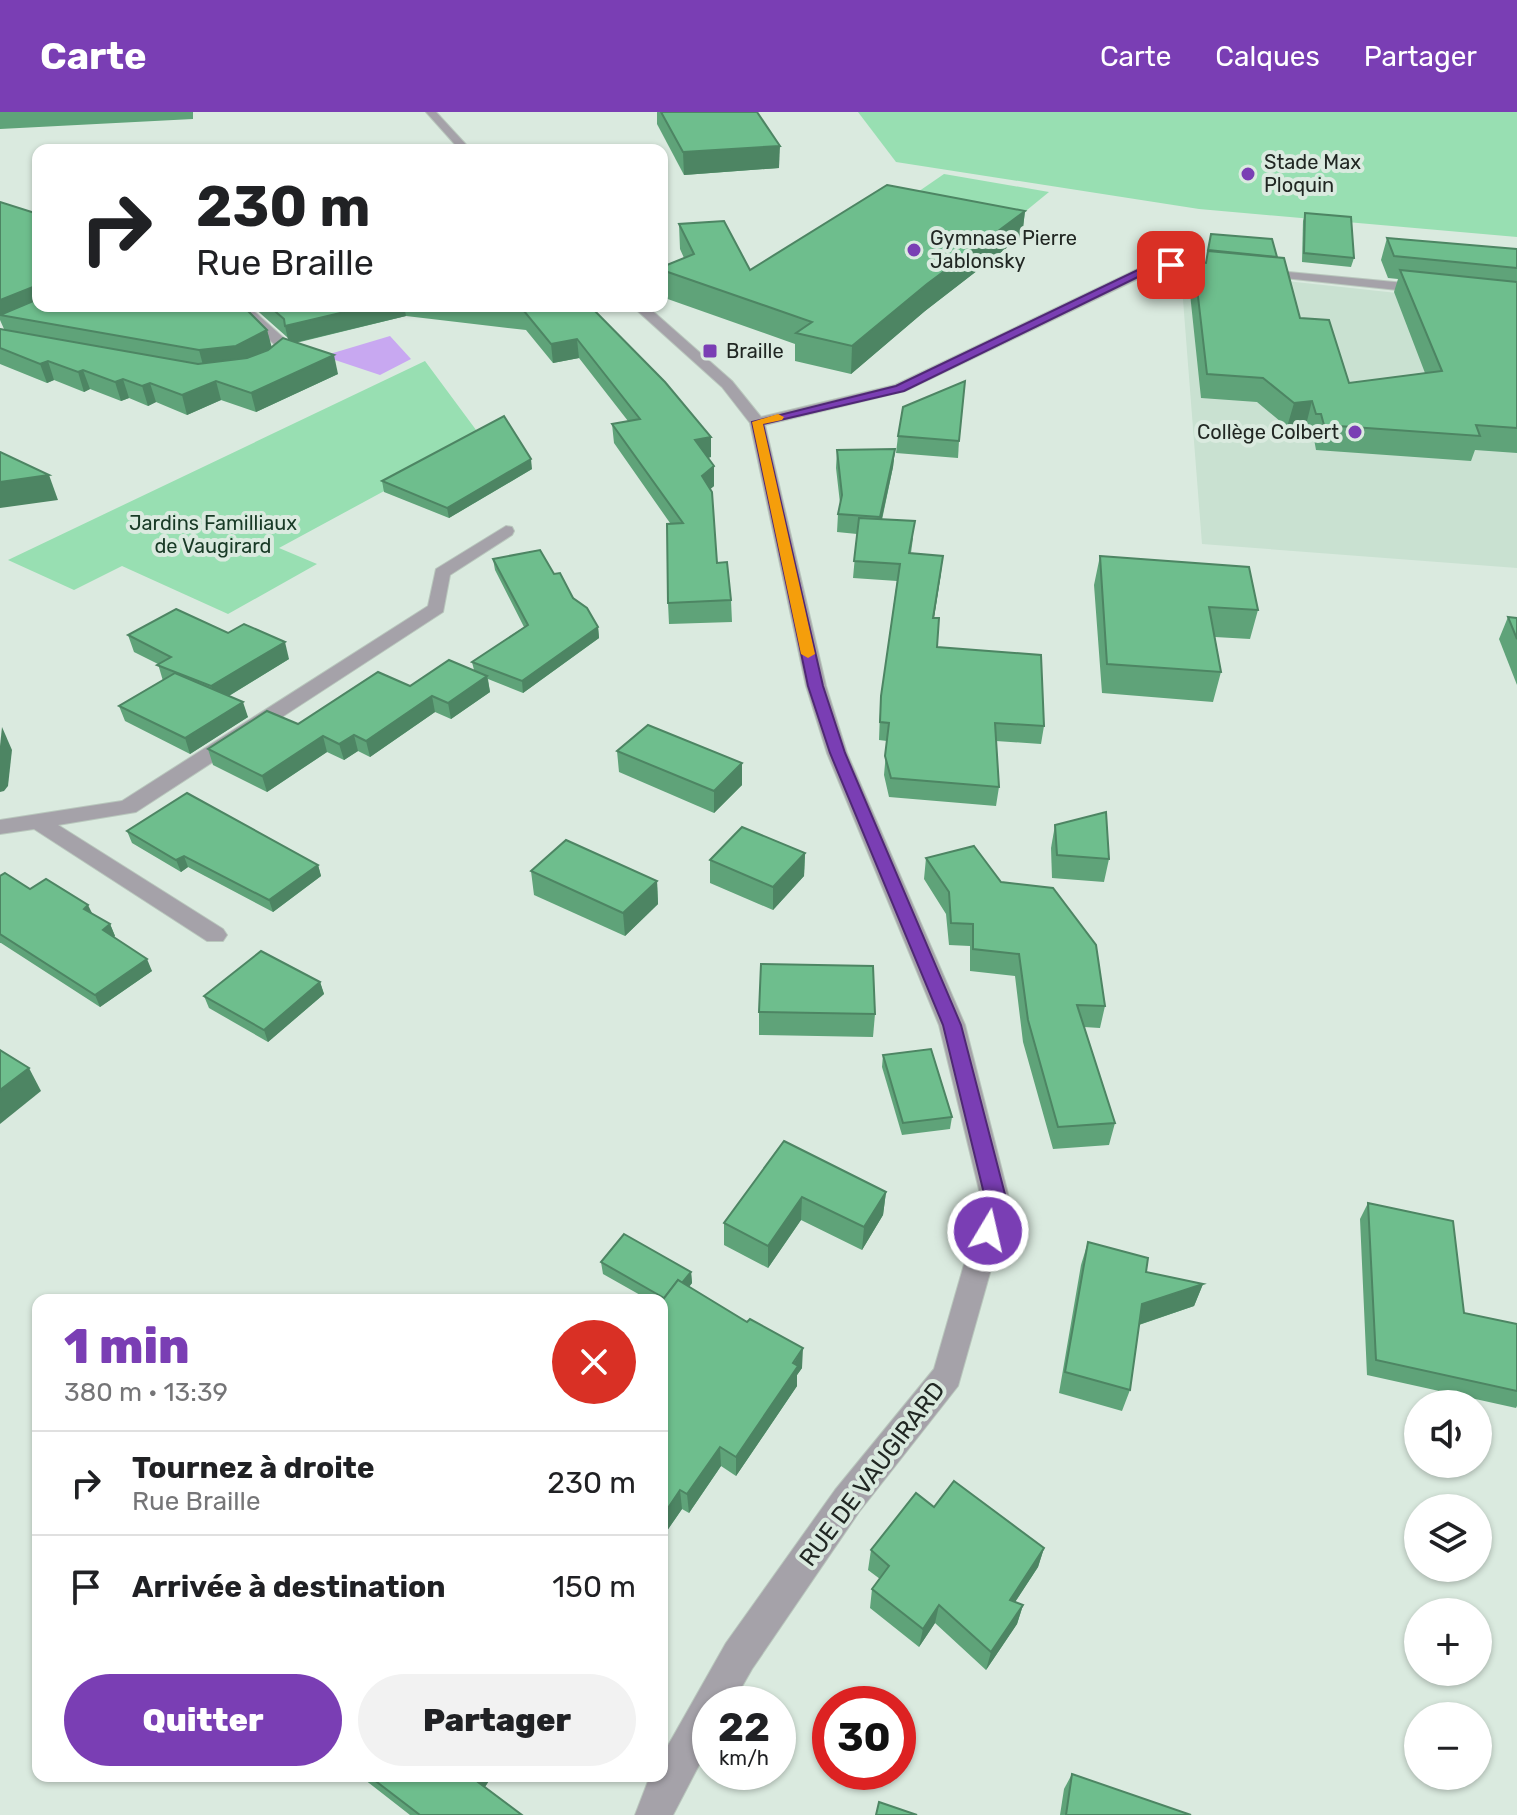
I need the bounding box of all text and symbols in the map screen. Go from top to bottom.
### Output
text: Carte [40,33,147,79]
text: Carte [1100,40,1171,73]
text: Calques [1215,40,1320,73]
text: Partager [1364,40,1477,73]
place label: Stade Max Ploquin [1264,150,1361,197]
marker: Stade Max Ploquin [1239,165,1257,183]
text: 230 m [196,174,371,240]
icon: right [64,176,168,280]
place label: Gymnase Pierre Jablonsky [930,226,1077,273]
pin [1137,231,1205,299]
text: Rue Braille [196,241,374,284]
marker: Gymnase Pierre Jablonsky [905,241,923,259]
icon: arrive [1149,243,1193,287]
place label: Braille [726,339,784,363]
marker: Braille [701,342,719,360]
place label: Collège Colbert [1197,420,1339,444]
marker: Collège Colbert [1346,423,1364,441]
park label: Jardins Familliaux de Vaugirard [129,511,297,558]
position arrow [946,1189,1030,1273]
text: 1 min [64,1318,190,1375]
button: close [552,1320,636,1404]
street label: RUE DE VAUGIRARD [794,1376,950,1572]
text: 380 m · 13:39 [64,1377,228,1408]
map controls [1404,1390,1492,1790]
button: sound [1404,1390,1492,1478]
text: Tournez à droite [132,1450,375,1486]
icon: right [64,1461,108,1505]
text: 230 m [547,1465,636,1501]
text: Rue Braille [132,1486,261,1517]
button: layers [1404,1494,1492,1582]
icon: arrive [64,1565,108,1609]
text: Arrivée à destination [132,1569,446,1605]
text: 150 m [552,1569,636,1605]
button: + [1404,1598,1492,1686]
button: Quitter [64,1674,342,1766]
button: Partager [358,1674,636,1766]
speed limit sign: 30 [812,1686,916,1790]
button: − [1404,1702,1492,1790]
text: 22 [718,1704,770,1751]
text: km/h [719,1746,769,1770]

